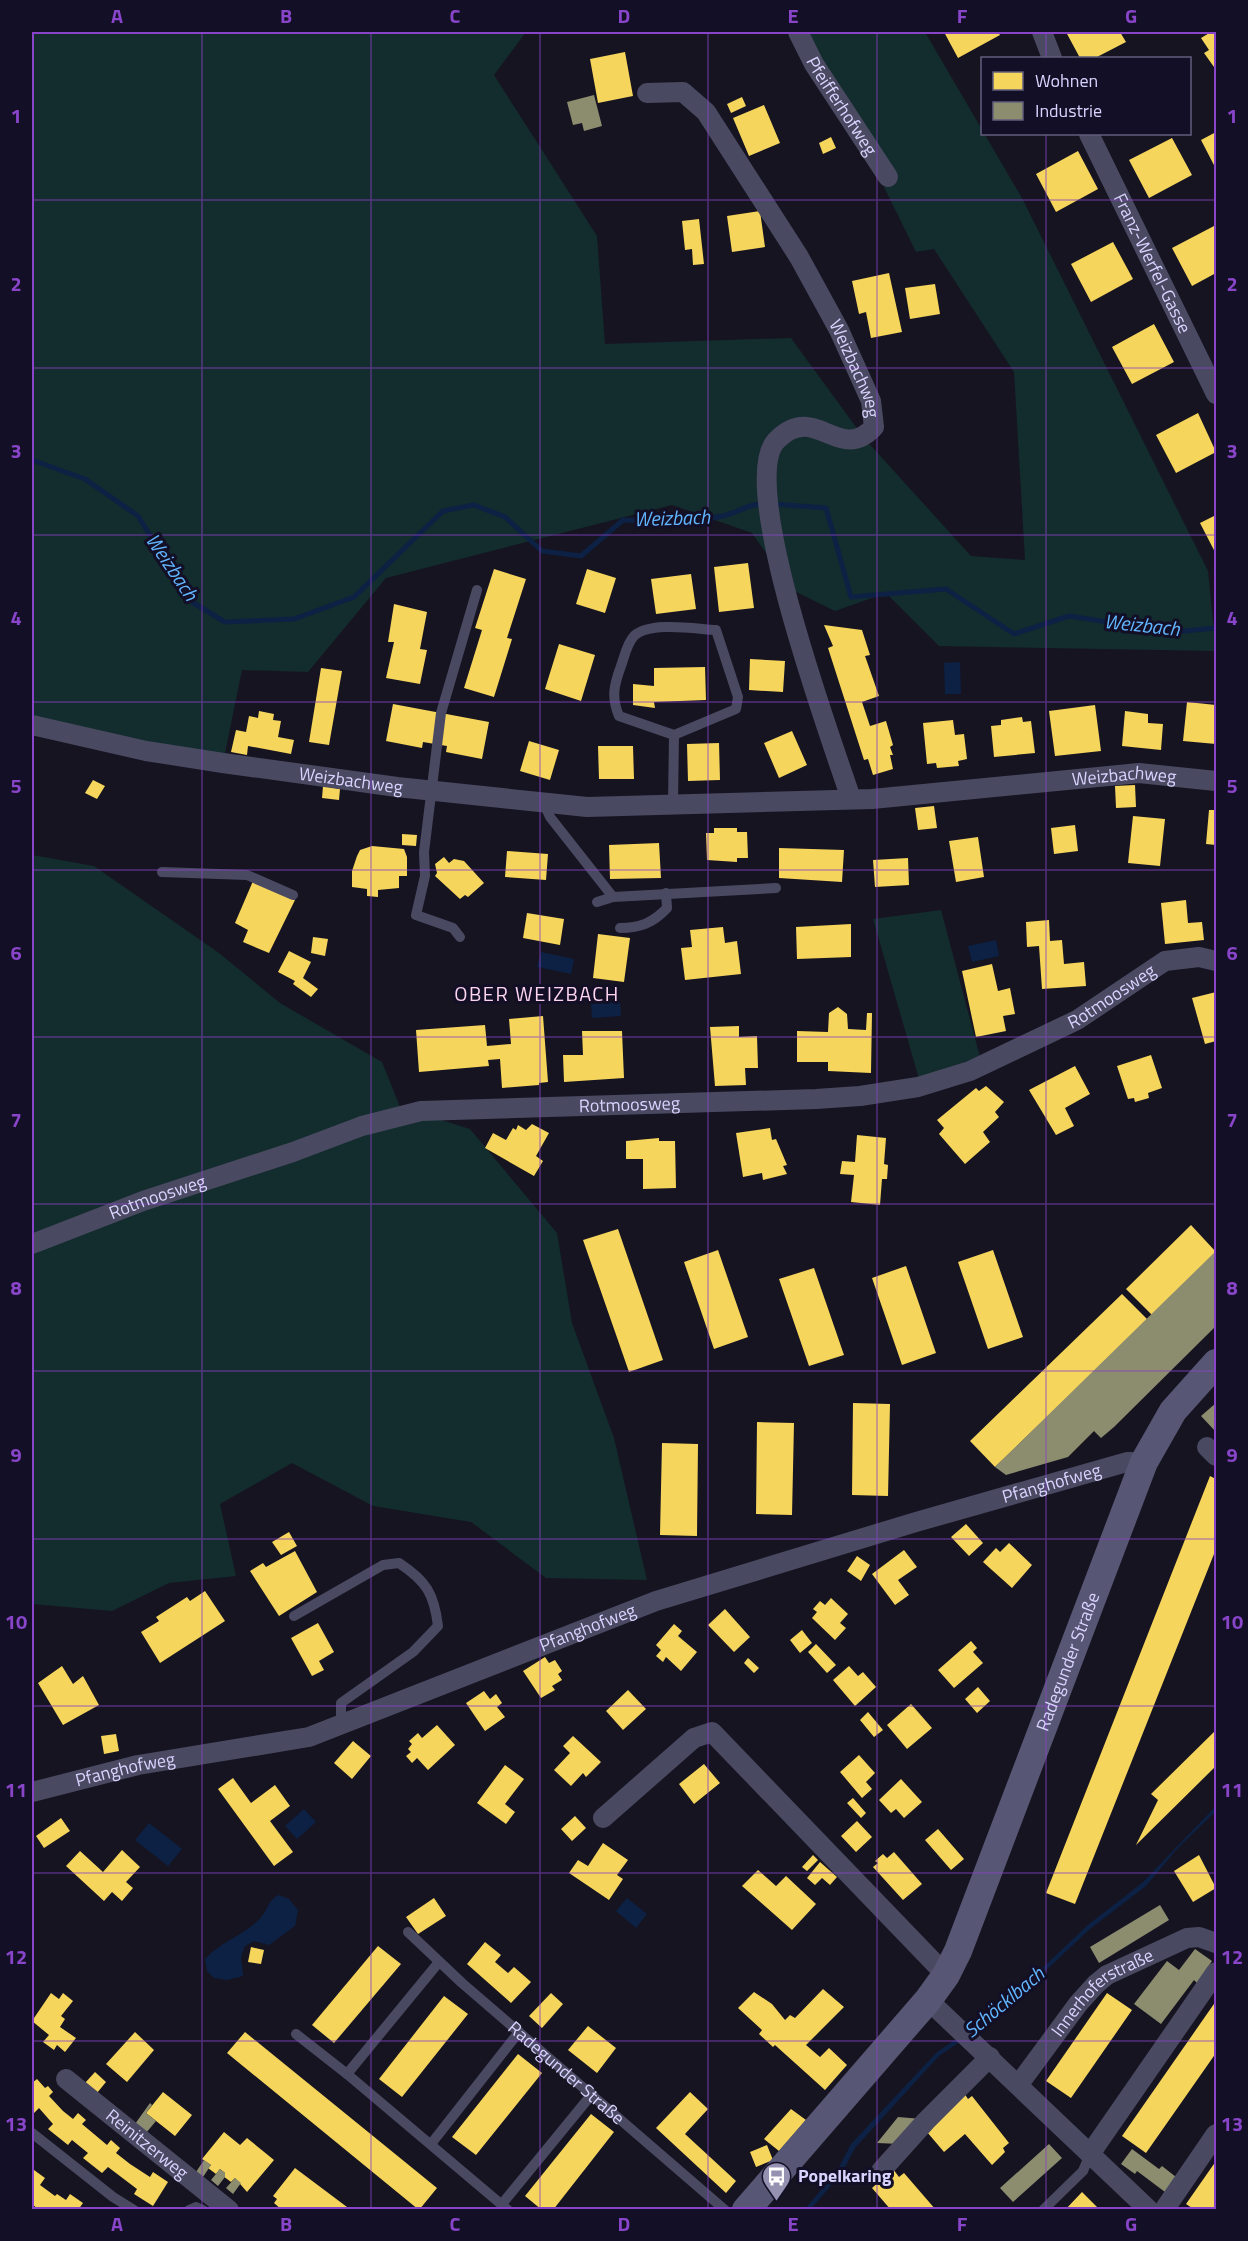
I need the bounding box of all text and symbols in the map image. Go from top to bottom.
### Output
text: A [111,0,123,31]
text: B [280,0,292,31]
text: C [450,0,461,31]
text: D [618,0,630,31]
text: E [787,0,799,31]
text: F [957,0,968,31]
text: G [1125,0,1137,31]
street label: Pfeifferhofweg [799,52,884,161]
legend [981,57,1191,135]
text: Wohnen [1035,67,1098,94]
text: Industrie [1035,97,1102,124]
text: 1 [10,100,22,131]
text: 1 [1226,100,1238,131]
street label: Franz-Werfel-Gasse [1107,188,1198,338]
text: 2 [10,268,22,299]
text: 2 [1226,268,1238,299]
street label: Weizbachweg [823,314,887,419]
text: 3 [10,435,22,466]
text: 3 [1226,435,1238,466]
water label: Weizbach [634,501,711,534]
water label: Weizbach [138,527,207,608]
text: 4 [10,602,22,633]
text: 4 [1226,602,1238,633]
water label: Weizbach [1103,605,1182,644]
street label: Weizbachweg [1071,759,1178,792]
street label: Weizbachweg [297,760,404,801]
text: 5 [10,770,22,801]
text: 5 [1226,770,1238,801]
text: 6 [10,937,22,968]
text: 6 [1226,937,1238,968]
street label: Rotmoosweg [1063,957,1161,1036]
district label: OBER WEIZBACH [454,978,620,1009]
street label: Rotmoosweg [578,1089,680,1119]
text: 7 [10,1104,22,1135]
text: 7 [1226,1104,1238,1135]
street label: Rotmoosweg [105,1167,209,1226]
text: 8 [10,1272,22,1303]
text: 8 [1226,1272,1238,1303]
text: 9 [10,1439,22,1470]
text: 9 [1226,1439,1238,1470]
street label: Pfanghofweg [999,1456,1104,1510]
street label: Radegunder Straße [1029,1588,1106,1735]
street label: Pfanghofweg [535,1596,640,1658]
text: 10 [5,1606,27,1637]
text: 10 [1221,1606,1243,1637]
street label: Pfanghofweg [72,1745,177,1793]
text: 11 [5,1774,27,1805]
text: 11 [1221,1774,1243,1805]
text: 12 [5,1941,27,1972]
street label: Innerhoferstraße [1044,1941,1158,2042]
text: 12 [1221,1941,1243,1972]
water label: Schöcklbach [956,1958,1052,2045]
street label: Radegunder Straße [502,2014,631,2131]
street label: Reinitzerweg [100,2102,195,2185]
text: 13 [5,2108,27,2139]
text: 13 [1221,2108,1243,2139]
bus stop icon: Popelkaring [761,2160,793,2202]
place label: Popelkaring [798,2162,892,2189]
text: A [111,2208,123,2239]
text: B [280,2208,292,2239]
text: C [450,2208,461,2239]
text: D [618,2208,630,2239]
text: E [787,2208,799,2239]
text: F [957,2208,968,2239]
text: G [1125,2208,1137,2239]

